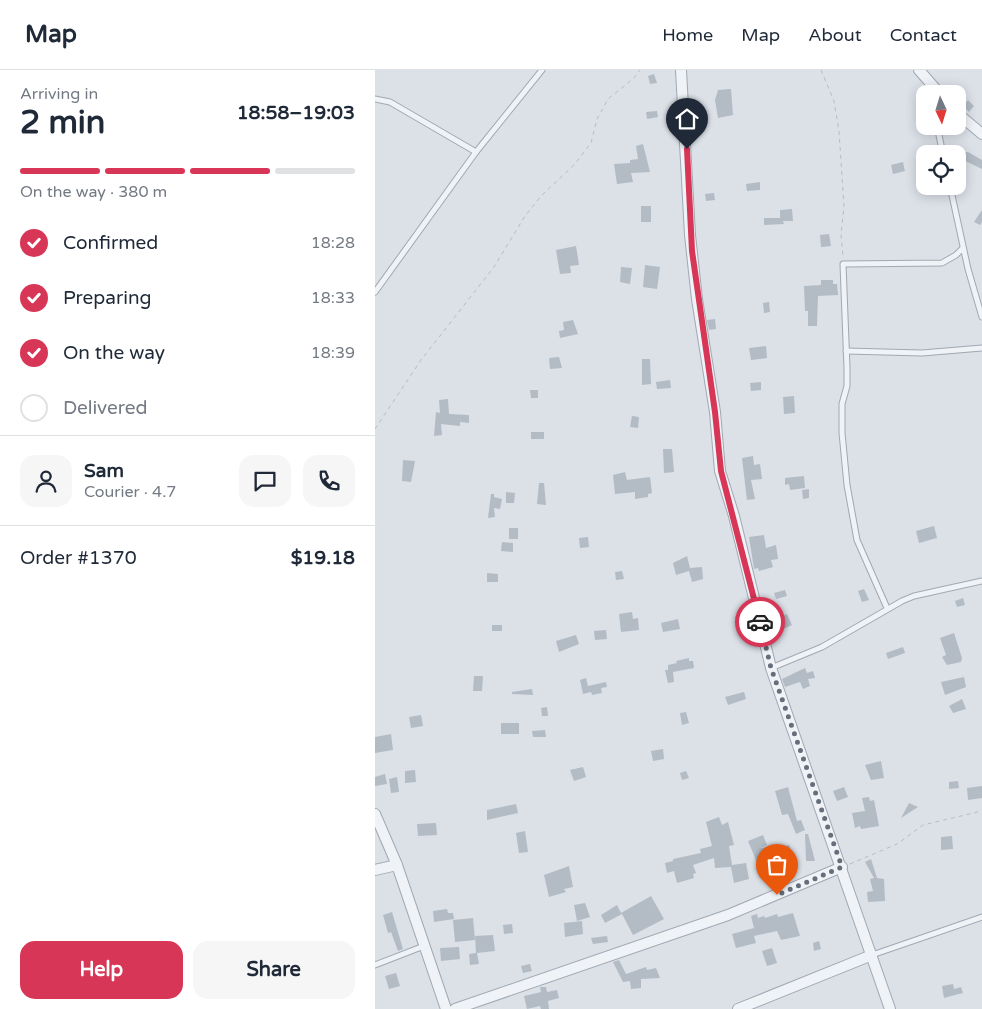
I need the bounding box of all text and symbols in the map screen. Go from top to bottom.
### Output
text: Map [25,20,77,49]
text: Home [662,24,713,46]
text: Map [741,24,780,46]
text: About [808,24,862,46]
text: Contact [890,24,957,46]
text: Arriving in [20,84,98,104]
north arrow [916,85,966,135]
map controls [916,85,966,195]
pin [666,98,708,149]
text: 18:58–19:03 [237,102,355,124]
text: 2 min [20,104,105,142]
icon: home [673,105,701,133]
button: locate [916,145,966,195]
text: On the way · 380 m [20,182,167,202]
icon: check [20,229,48,257]
text: Confirmed [63,232,158,254]
text: 18:28 [311,233,355,253]
icon: check [20,284,48,312]
text: Preparing [63,287,152,309]
text: 18:33 [311,288,355,308]
icon: check [20,339,48,367]
text: On the way [63,342,165,364]
text: 18:39 [311,343,355,363]
text: Delivered [63,397,148,419]
button: person [20,455,72,507]
button: chat [239,455,291,507]
button: phone [303,455,355,507]
text: Sam [84,460,124,482]
text: Courier · 4.7 [84,482,176,502]
text: Order #1370 [20,547,137,569]
text: $19.18 [291,547,355,569]
courier [735,597,785,647]
icon: car [746,608,774,636]
pin [756,844,798,895]
icon: bag [763,851,791,879]
button: Help [20,941,183,999]
button: Share [193,941,355,999]

